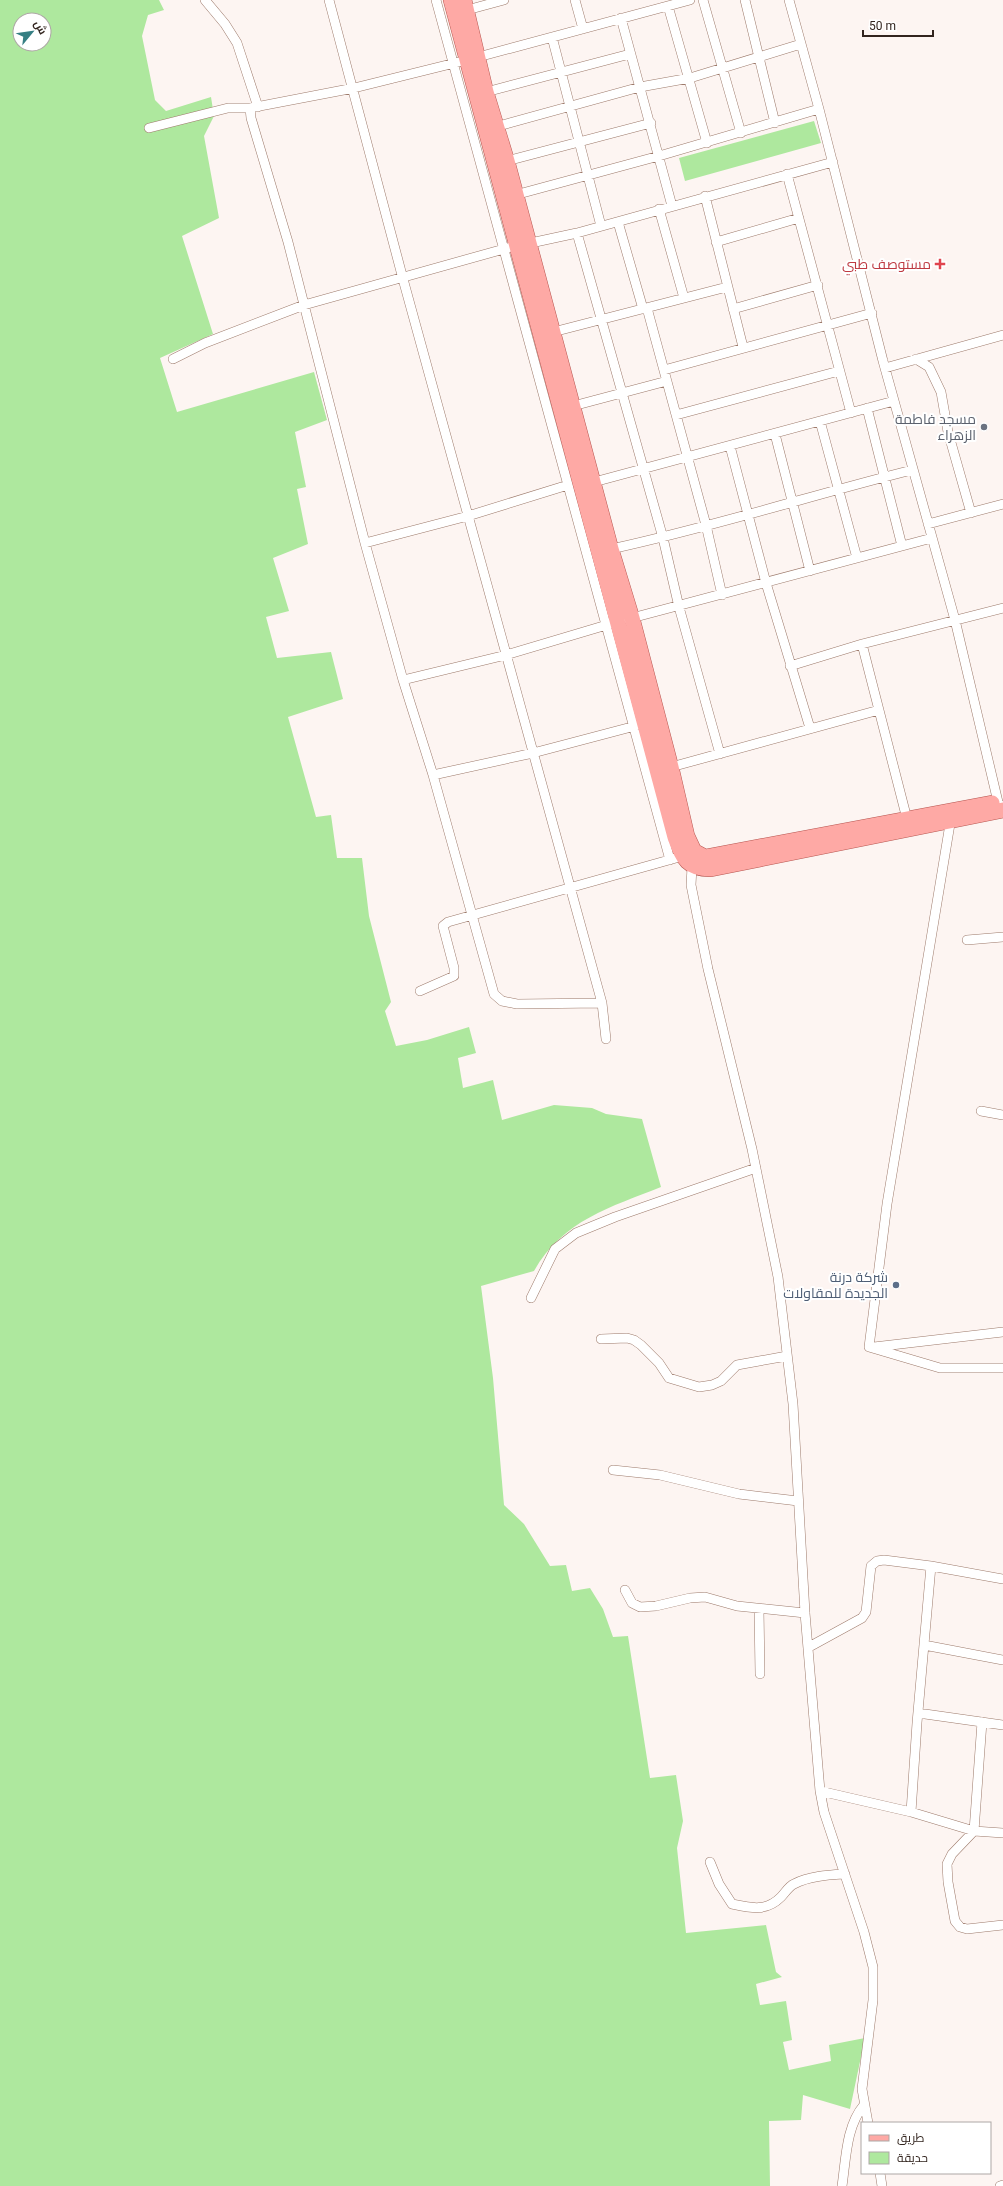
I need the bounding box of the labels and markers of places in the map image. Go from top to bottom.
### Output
place label: مستوصف طبي [842,256,931,276]
marker: مستوصف طبي [934,258,946,270]
place label: مسجد فاطمة الزهراء [895,411,976,443]
marker: مسجد فاطمة الزهراء [979,422,989,432]
place label: شركة درنة الجديدة للمقاولات [783,1269,888,1301]
marker: شركة درنة الجديدة للمقاولات [891,1280,901,1290]

